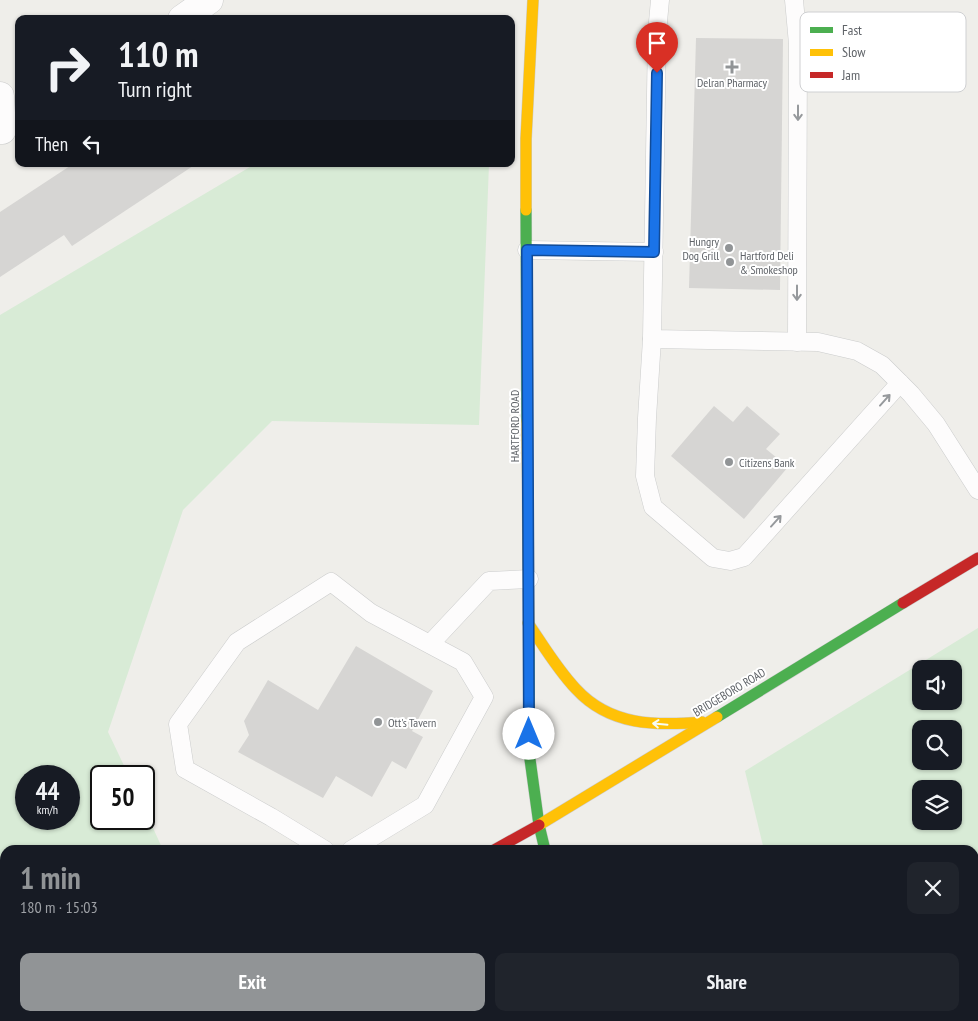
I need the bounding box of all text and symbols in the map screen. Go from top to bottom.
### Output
legend [800,12,966,92]
text: Fast [842,21,862,39]
pin [636,22,678,73]
icon: arrive [643,29,671,57]
text: 110 m [118,31,199,77]
icon: right [35,35,100,100]
text: Slow [842,43,866,61]
marker: Delran Pharmacy [726,61,738,73]
text: Jam [841,66,860,84]
text: Turn right [118,75,192,103]
place label: Delran Pharmacy [697,75,767,90]
one-way arrow [793,104,803,120]
icon: left [78,130,106,158]
text: Then [35,132,68,156]
place label: Hungry Dog Grill [682,234,719,263]
marker: Hungry Dog Grill [723,242,735,254]
place label: Hartford Deli & Smokeshop [740,248,798,277]
marker: Hartford Deli & Smokeshop [724,256,736,268]
one-way arrow [792,284,802,300]
street label: HARTFORD ROAD [507,390,522,462]
one-way arrow [879,394,891,407]
place label: Citizens Bank [739,455,795,470]
marker: Citizens Bank [723,456,735,468]
one-way arrow [770,515,782,528]
map controls [912,660,962,830]
button: sound [912,660,962,710]
street label: BRIDGEBORO ROAD [690,664,768,720]
position arrow [502,707,554,759]
place label: Ott's Tavern [388,715,436,730]
marker: Ott's Tavern [372,716,384,728]
one-way arrow [652,719,668,729]
button: search [912,720,962,770]
speed limit sign: 50 [90,765,155,830]
text: 44 [36,775,59,807]
button: layers [912,780,962,830]
text: km/h [37,802,58,817]
text: 1 min [20,858,81,897]
button: close [907,862,959,914]
text: 180 m · 15:03 [20,897,98,917]
button: Exit [20,953,485,1011]
button: Share [495,953,959,1011]

